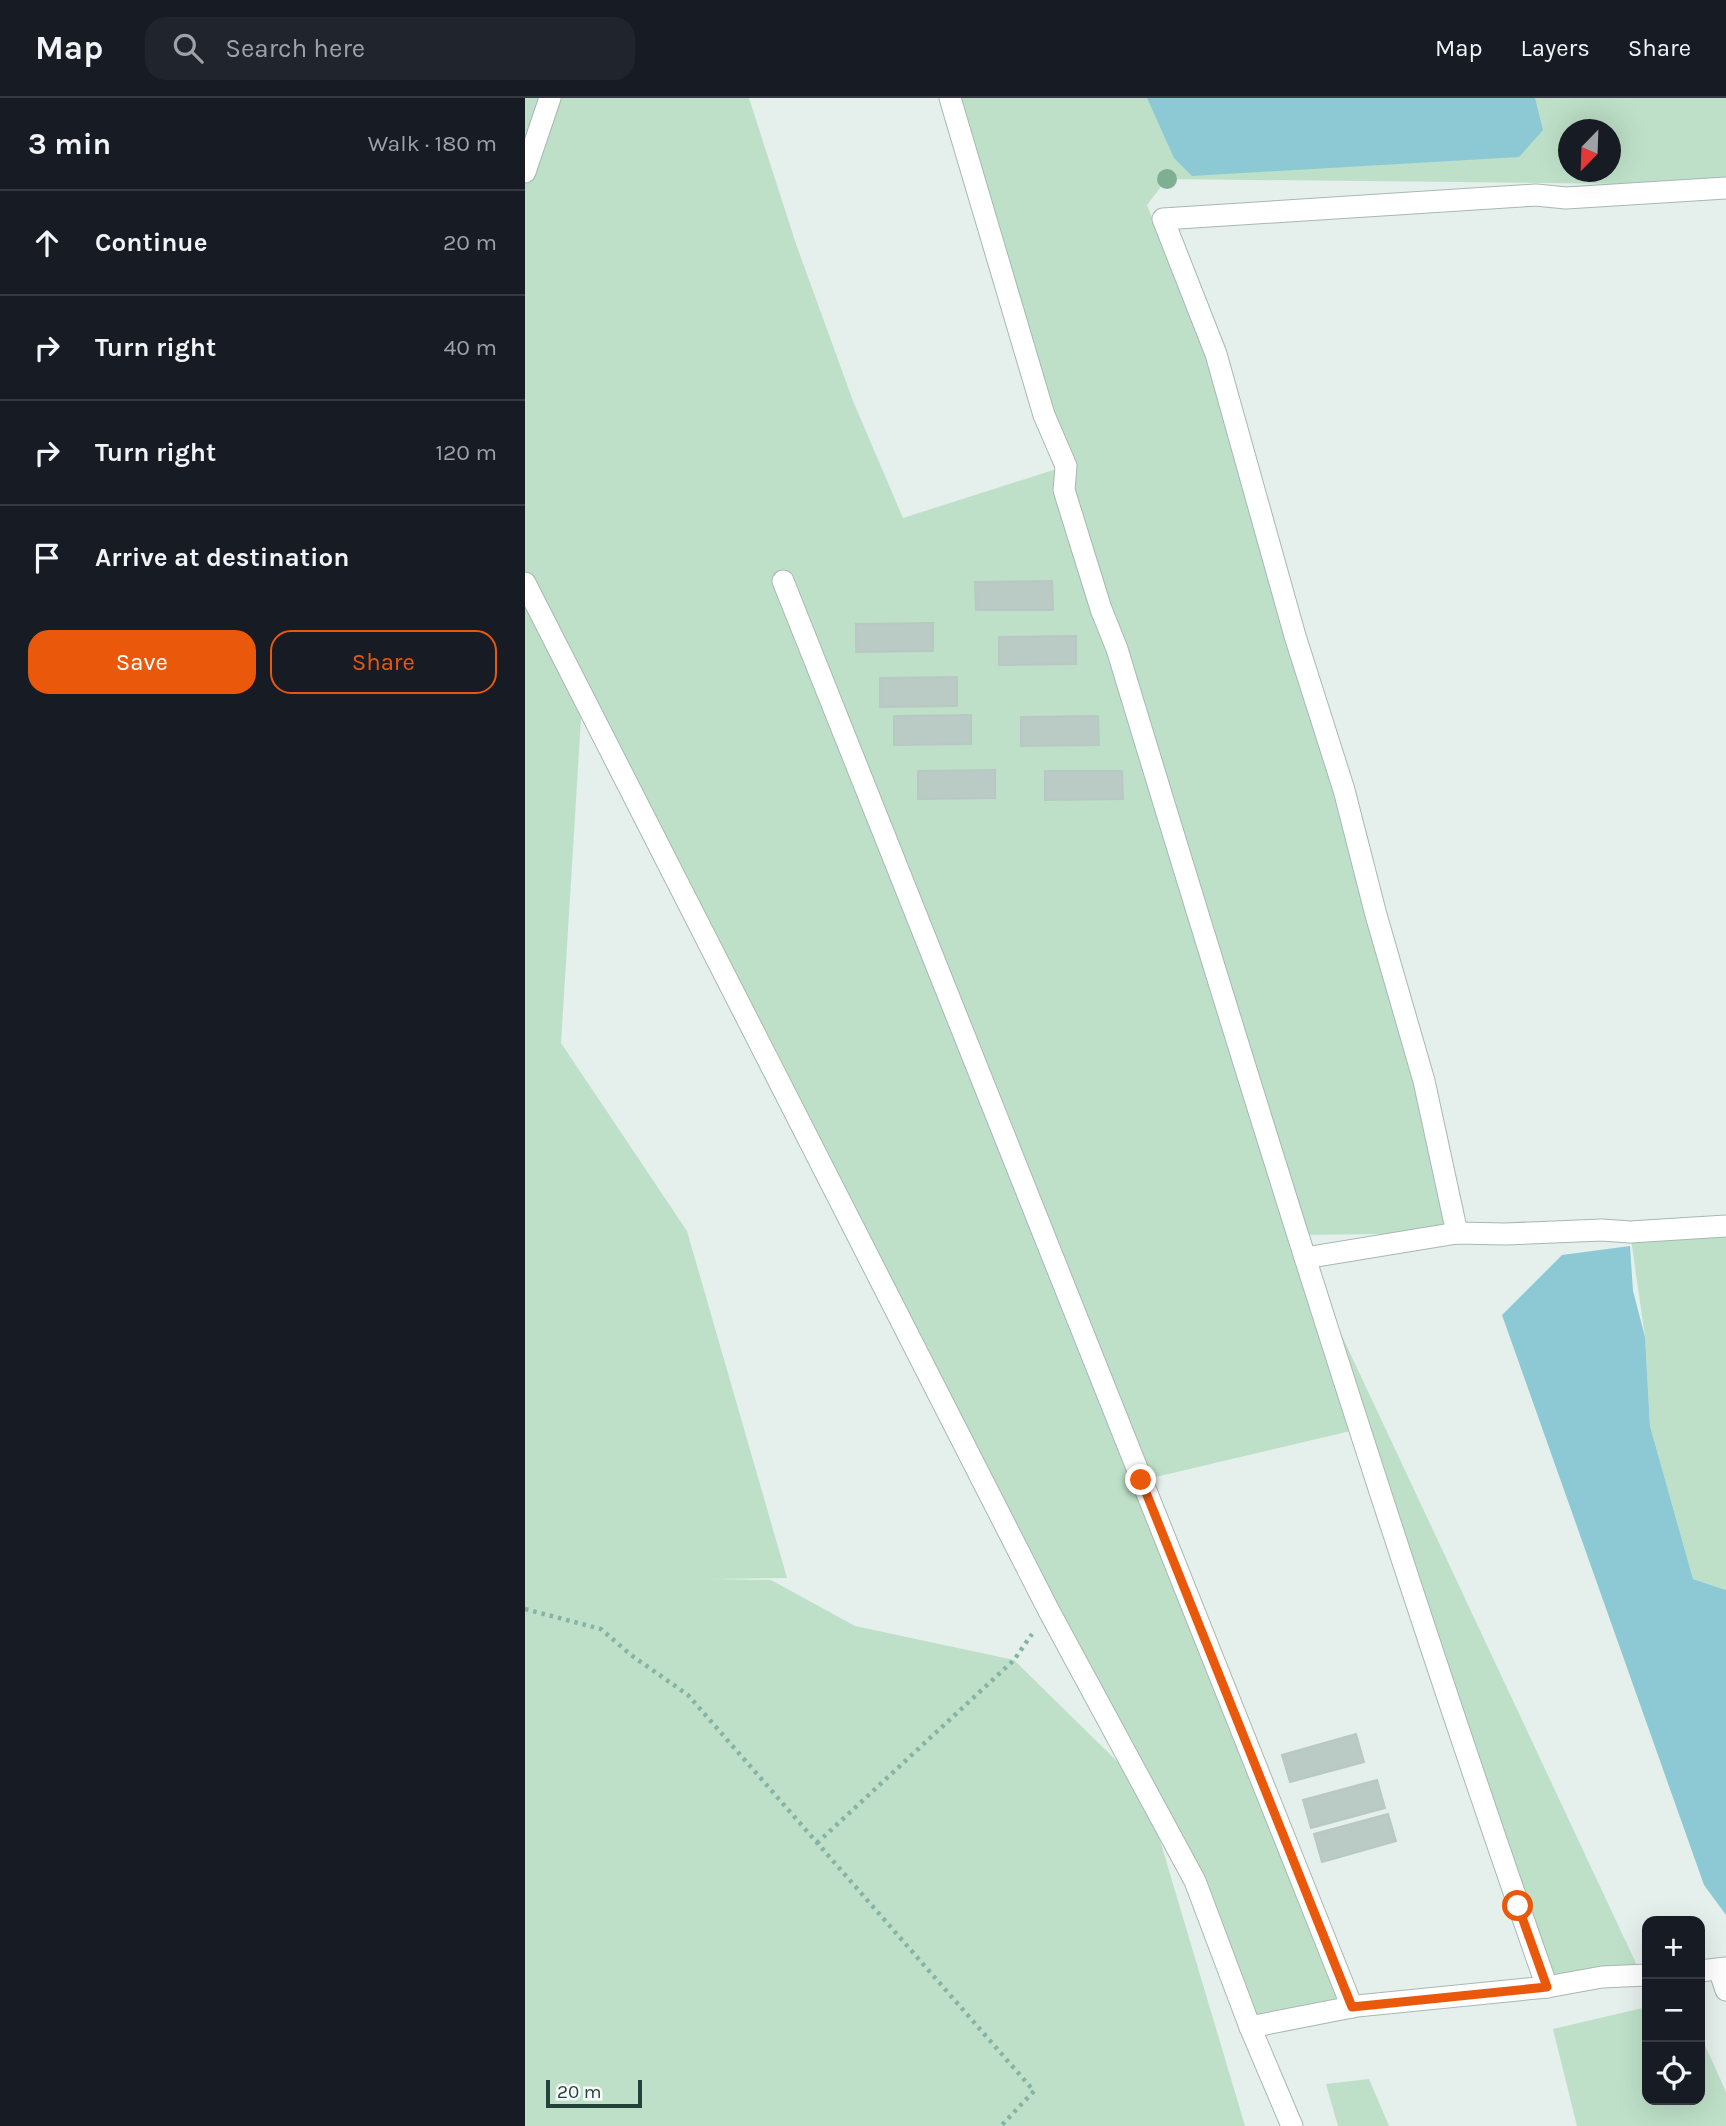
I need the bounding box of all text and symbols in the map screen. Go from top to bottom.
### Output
search box [145,17,635,80]
text: Map [35,29,103,67]
icon: search [169,29,207,67]
text: Search here [225,33,365,64]
text: Map [1435,34,1483,62]
text: Layers [1521,34,1590,62]
text: Share [1628,34,1691,62]
north arrow [1558,119,1621,182]
text: 3 min [28,126,111,162]
text: Walk · 180 m [368,130,497,157]
icon: ahead [28,224,66,262]
text: Continue [95,227,207,258]
text: 20 m [443,229,497,256]
icon: right [28,329,66,367]
text: Turn right [95,332,216,363]
text: 40 m [444,334,497,361]
icon: right [28,434,66,472]
text: Turn right [95,437,216,468]
text: 120 m [435,439,497,466]
icon: arrive [28,539,66,577]
text: Arrive at destination [95,542,349,573]
button: Save [28,630,256,694]
button: Share [270,630,497,694]
route end [1125,1464,1156,1495]
route start [1502,1890,1533,1921]
map controls [1642,1916,1705,2105]
button: + [1642,1916,1705,1979]
button: − [1642,1979,1705,2042]
button: locate [1642,2042,1705,2105]
scale bar [546,2077,642,2109]
text: 20 m [557,2081,602,2103]

